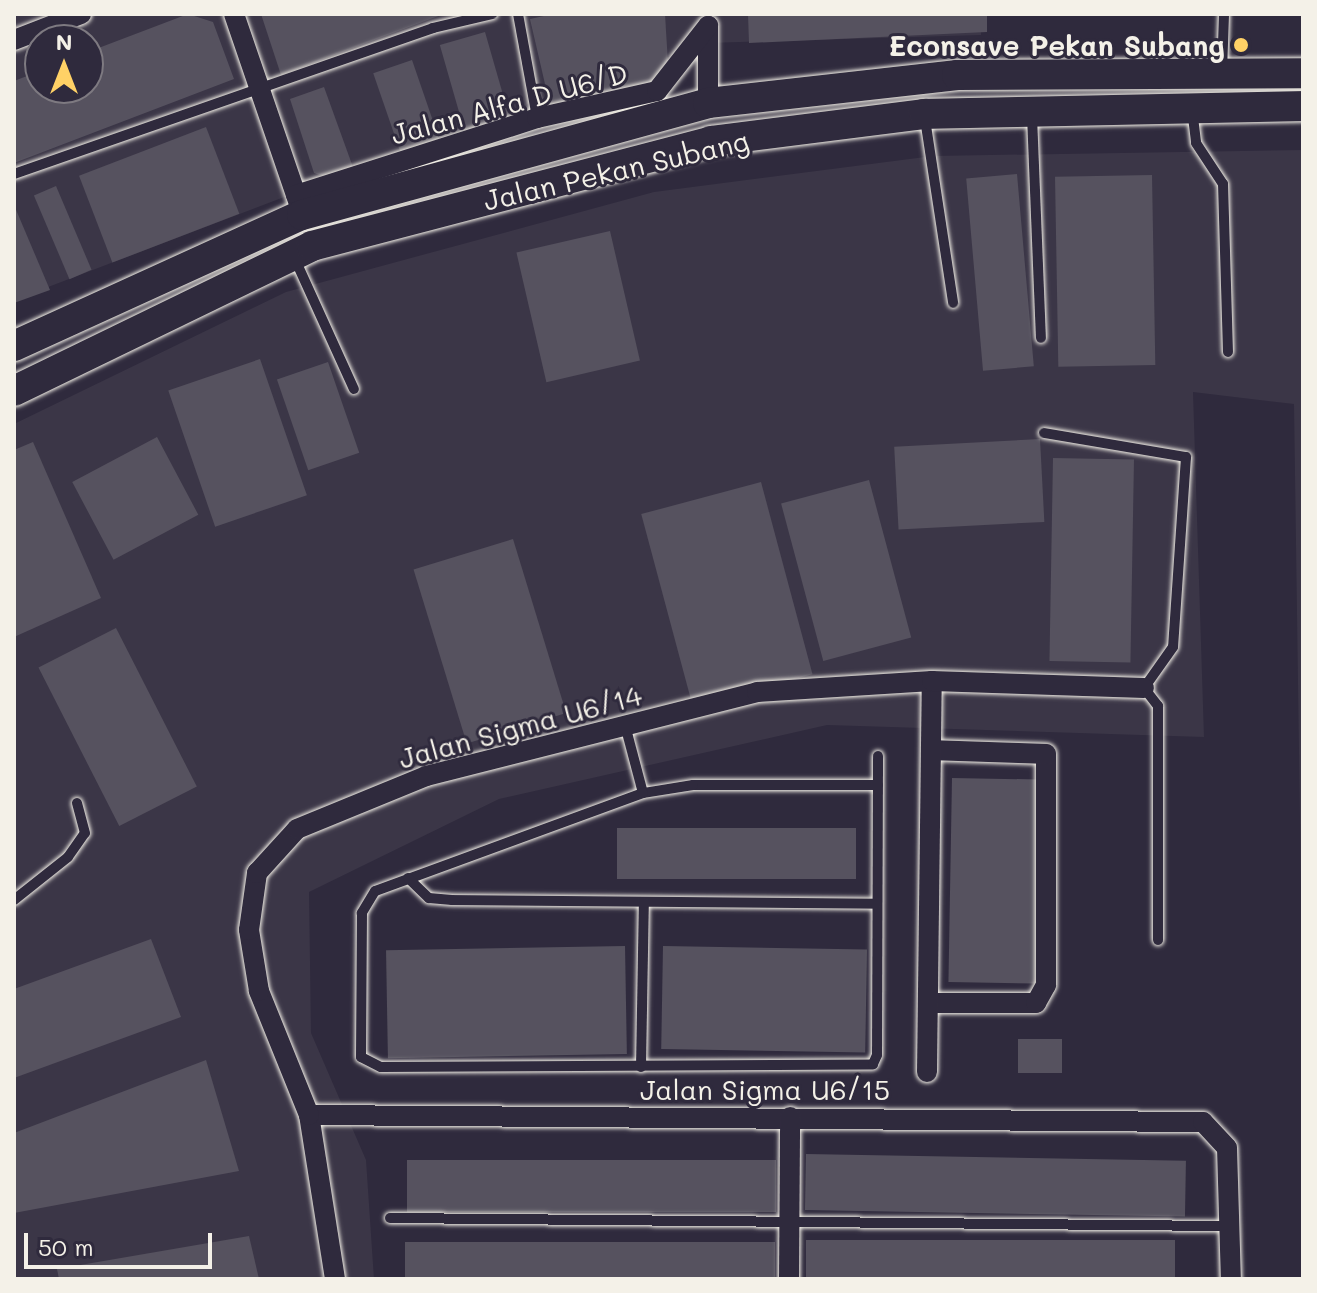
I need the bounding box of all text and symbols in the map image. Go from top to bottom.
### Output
north arrow [24,24,104,104]
text: N [56,27,72,56]
place label: Econsave Pekan Subang [888,28,1225,62]
marker: Econsave Pekan Subang [1232,36,1250,54]
street label: Jalan Alfa D U6/D [387,55,631,151]
street label: Jalan Pekan Subang [480,123,752,217]
street label: Jalan Sigma U6/14 [395,677,645,775]
street label: Jalan Sigma U6/15 [640,1072,890,1106]
scale bar [28,1217,216,1267]
text: 50 m [38,1231,94,1262]

